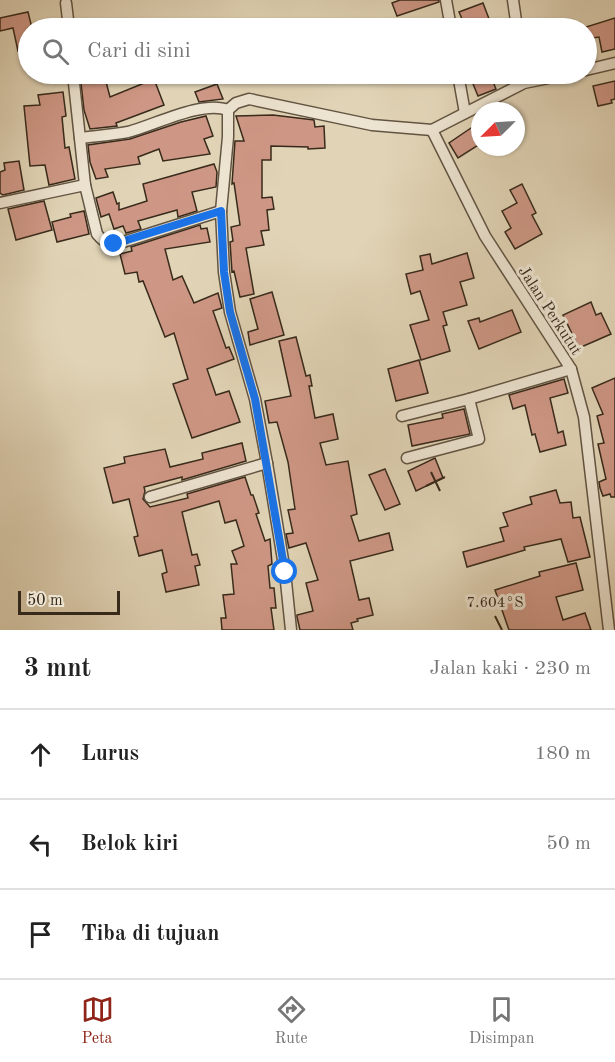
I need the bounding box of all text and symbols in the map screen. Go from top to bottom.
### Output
search box [18,18,597,84]
icon: search [39,35,72,68]
text: Cari di sini [87,40,191,62]
north arrow [471,102,525,156]
route end [100,230,126,256]
street label: Jalan Perkutut [515,264,584,359]
route start [271,558,297,584]
scale bar [18,588,120,616]
text: 50 m [27,593,63,609]
text: 7.604°S [466,596,524,611]
text: 3 mnt [24,656,91,682]
text: Jalan kaki · 230 m [429,659,591,679]
icon: ahead [24,738,57,771]
text: Lurus [81,743,139,765]
text: 180 m [535,744,591,764]
icon: left [24,828,57,861]
text: Belok kiri [81,833,178,855]
text: 50 m [546,834,591,854]
icon: arrive [24,918,57,951]
text: Tiba di tujuan [81,923,219,945]
tab: Peta [81,993,114,1049]
tab: Rute [275,993,308,1049]
tab: Disimpan [469,993,534,1049]

